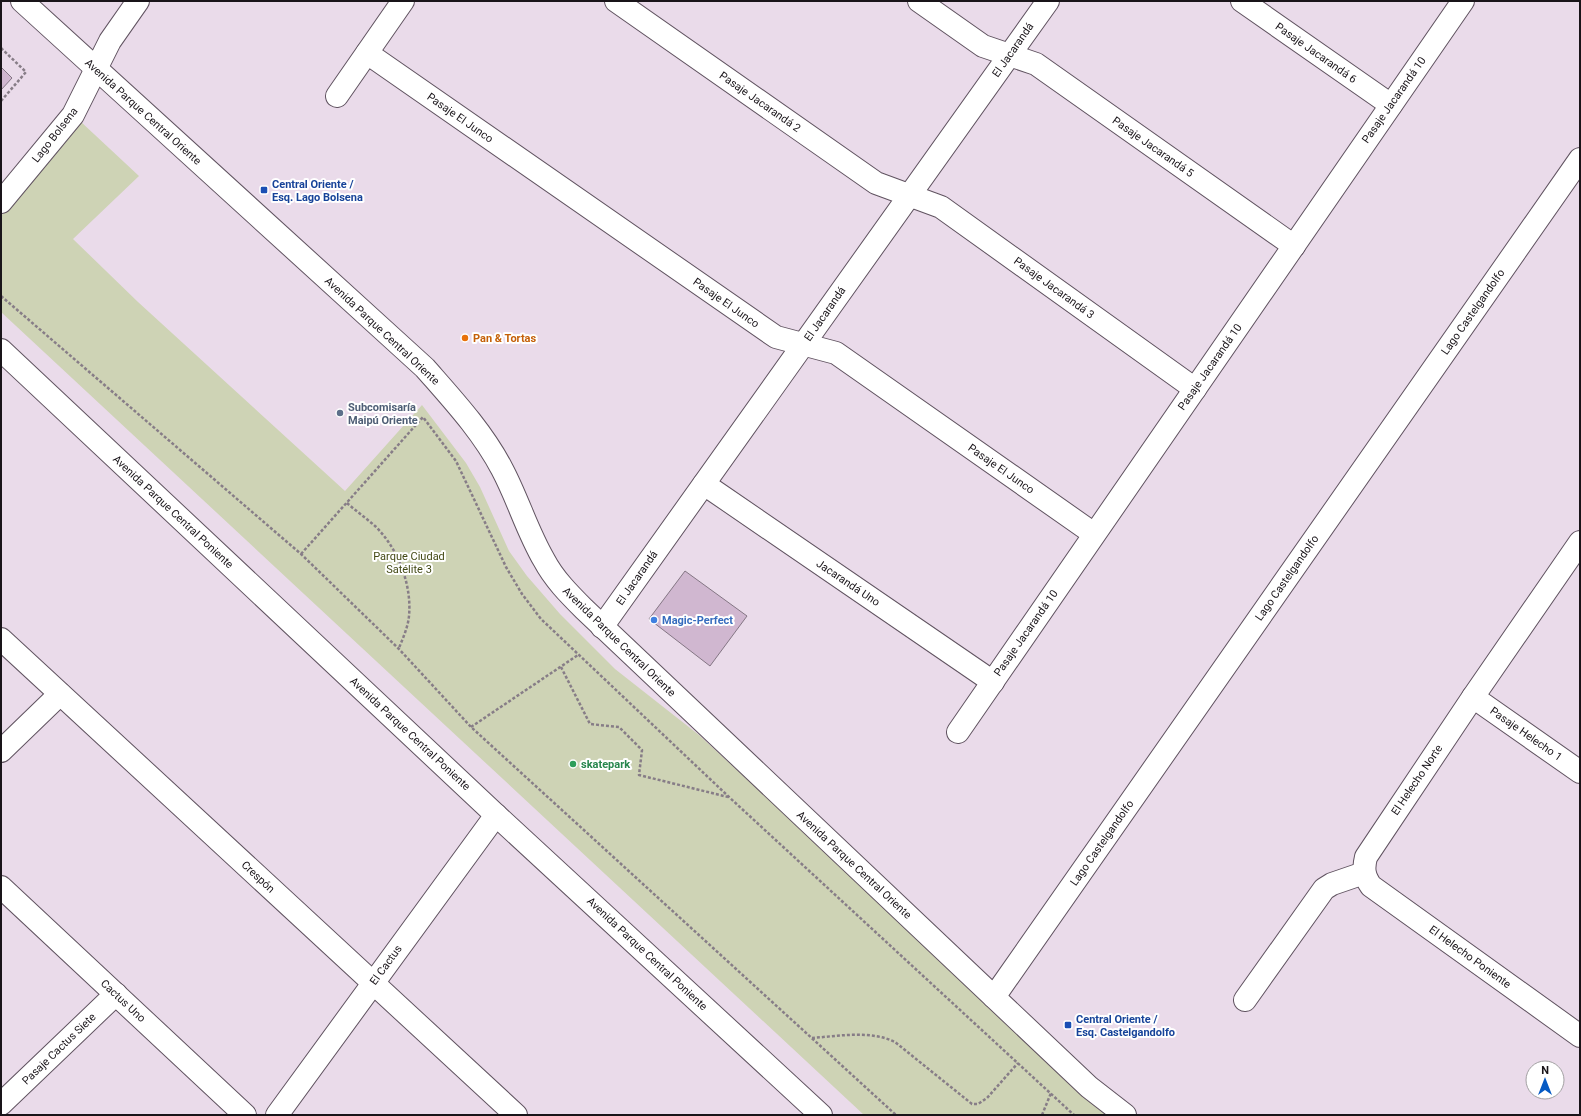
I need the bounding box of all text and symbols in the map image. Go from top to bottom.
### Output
street label: El Jacarandá [990,20,1036,80]
street label: Pasaje Jacarandá 6 [1273,20,1359,86]
street label: Pasaje Jacarandá 10 [1359,54,1429,146]
street label: Avenida Parque Central Oriente [82,56,204,168]
street label: Pasaje Jacarandá 2 [717,69,803,135]
street label: Pasaje El Junco [424,90,496,146]
street label: Lago Bolsena [29,105,81,165]
street label: Pasaje Jacarandá 5 [1110,114,1196,180]
place label: Central Oriente / Esq. Lago Bolsena [272,178,363,204]
marker: Central Oriente / Esq. Lago Bolsena [259,185,269,195]
street label: Pasaje Jacarandá 3 [1011,254,1097,322]
street label: Lago Castelgandolfo [1439,267,1507,357]
street label: Avenida Parque Central Oriente [322,274,442,388]
street label: Pasaje El Junco [690,275,762,331]
street label: El Jacarandá [802,284,848,344]
street label: Pasaje Jacarandá 10 [1175,321,1245,413]
place label: Pan & Tortas [473,332,537,345]
marker: Pan & Tortas [460,333,470,343]
place label: Subcomisaría Maipú Oriente [348,401,418,427]
marker: Subcomisaría Maipú Oriente [335,408,345,418]
street label: Pasaje El Junco [965,441,1037,497]
street label: Avenida Parque Central Poniente [110,453,236,571]
street label: Lago Castelgandolfo [1253,533,1321,623]
street label: El Jacarandá [614,548,660,608]
park label: Parque Ciudad Satélite 3 [373,550,445,576]
street label: Jacarandá Uno [814,557,882,609]
street label: Avenida Parque Central Oriente [560,585,678,700]
street label: Pasaje Jacarandá 10 [991,587,1061,679]
place label: Magic-Perfect [662,614,733,627]
marker: Magic-Perfect [649,615,659,625]
street label: Avenida Parque Central Poniente [347,675,473,793]
street label: Pasaje Helecho 1 [1487,704,1565,764]
street label: El Helecho Norte [1389,742,1445,818]
place label: skatepark [581,758,630,771]
marker: skatepark [568,759,578,769]
street label: Lago Castelgandolfo [1068,798,1136,888]
street label: Avenida Parque Central Oriente [794,808,914,922]
street label: Crespón [239,858,277,896]
street label: Avenida Parque Central Poniente [584,895,710,1013]
street label: El Helecho Poniente [1427,923,1514,991]
street label: El Cactus [367,942,405,987]
street label: Cactus Uno [98,977,148,1025]
street label: Pasaje Cactus Siete [20,1010,99,1087]
place label: Central Oriente / Esq. Castelgandolfo [1076,1013,1175,1039]
marker: Central Oriente / Esq. Castelgandolfo [1063,1020,1073,1030]
north arrow [1525,1060,1565,1100]
text: N [1541,1064,1549,1077]

